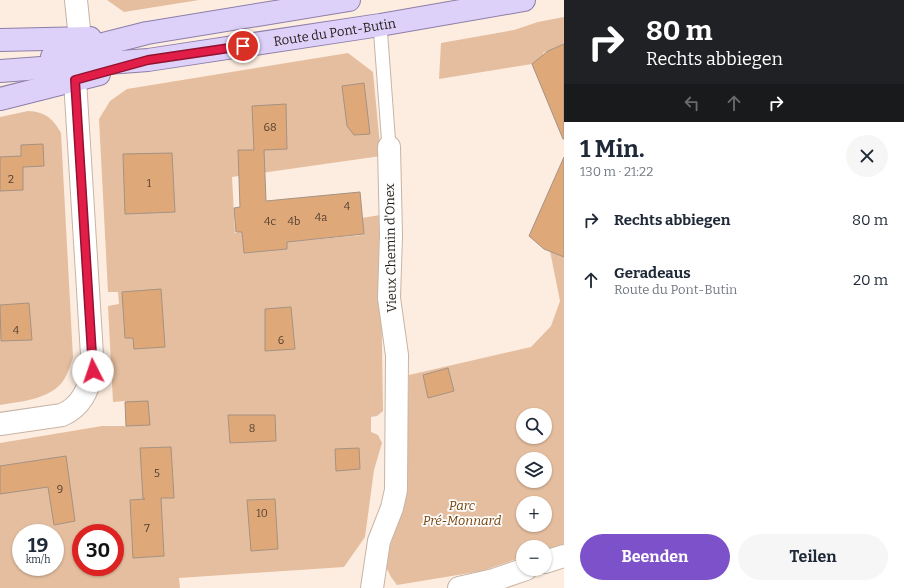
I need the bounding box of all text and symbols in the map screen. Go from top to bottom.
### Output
text: 80 m [646,14,712,47]
street label: Route du Pont-Butin [272,15,398,49]
icon: right [580,16,632,68]
pin [226,29,260,63]
icon: arrive [232,35,254,57]
text: Rechts abbiegen [646,48,783,70]
icon: left [681,92,703,114]
icon: ahead [723,92,745,114]
icon: right [765,92,787,114]
house number: 68 [263,121,277,134]
text: 1 Min. [580,135,645,163]
button: close [846,135,888,177]
text: 130 m · 21:22 [580,164,653,179]
house number: 2 [8,173,14,186]
house number: 1 [147,177,152,190]
street label: Vieux Chemin d'Onex [382,183,399,313]
house number: 4 [344,200,351,213]
icon: right [580,209,602,231]
house number: 4a [315,211,327,224]
text: Rechts abbiegen [614,211,730,229]
text: 80 m [852,211,888,229]
house number: 4c [264,215,276,228]
house number: 4b [288,215,300,228]
text: Geradeaus [614,264,691,282]
icon: ahead [580,269,602,291]
text: 20 m [853,271,888,289]
text: Route du Pont-Butin [614,282,737,297]
house number: 4 [13,324,20,337]
house number: 6 [278,334,284,347]
position arrow [72,350,114,392]
map controls [516,408,552,576]
button: search [516,408,552,444]
house number: 8 [249,422,255,435]
button: layers [516,452,552,488]
house number: 5 [154,467,160,480]
house number: 9 [57,483,63,496]
button: + [516,496,552,532]
park label: Parc Pré-Monnard [423,498,502,528]
house number: 10 [256,507,268,520]
house number: 7 [144,522,150,535]
speed limit sign: 30 [72,524,124,576]
text: 19 [28,533,48,557]
button: Beenden [580,534,730,580]
button: Teilen [738,534,888,580]
button: − [516,540,552,576]
text: km/h [26,554,50,566]

